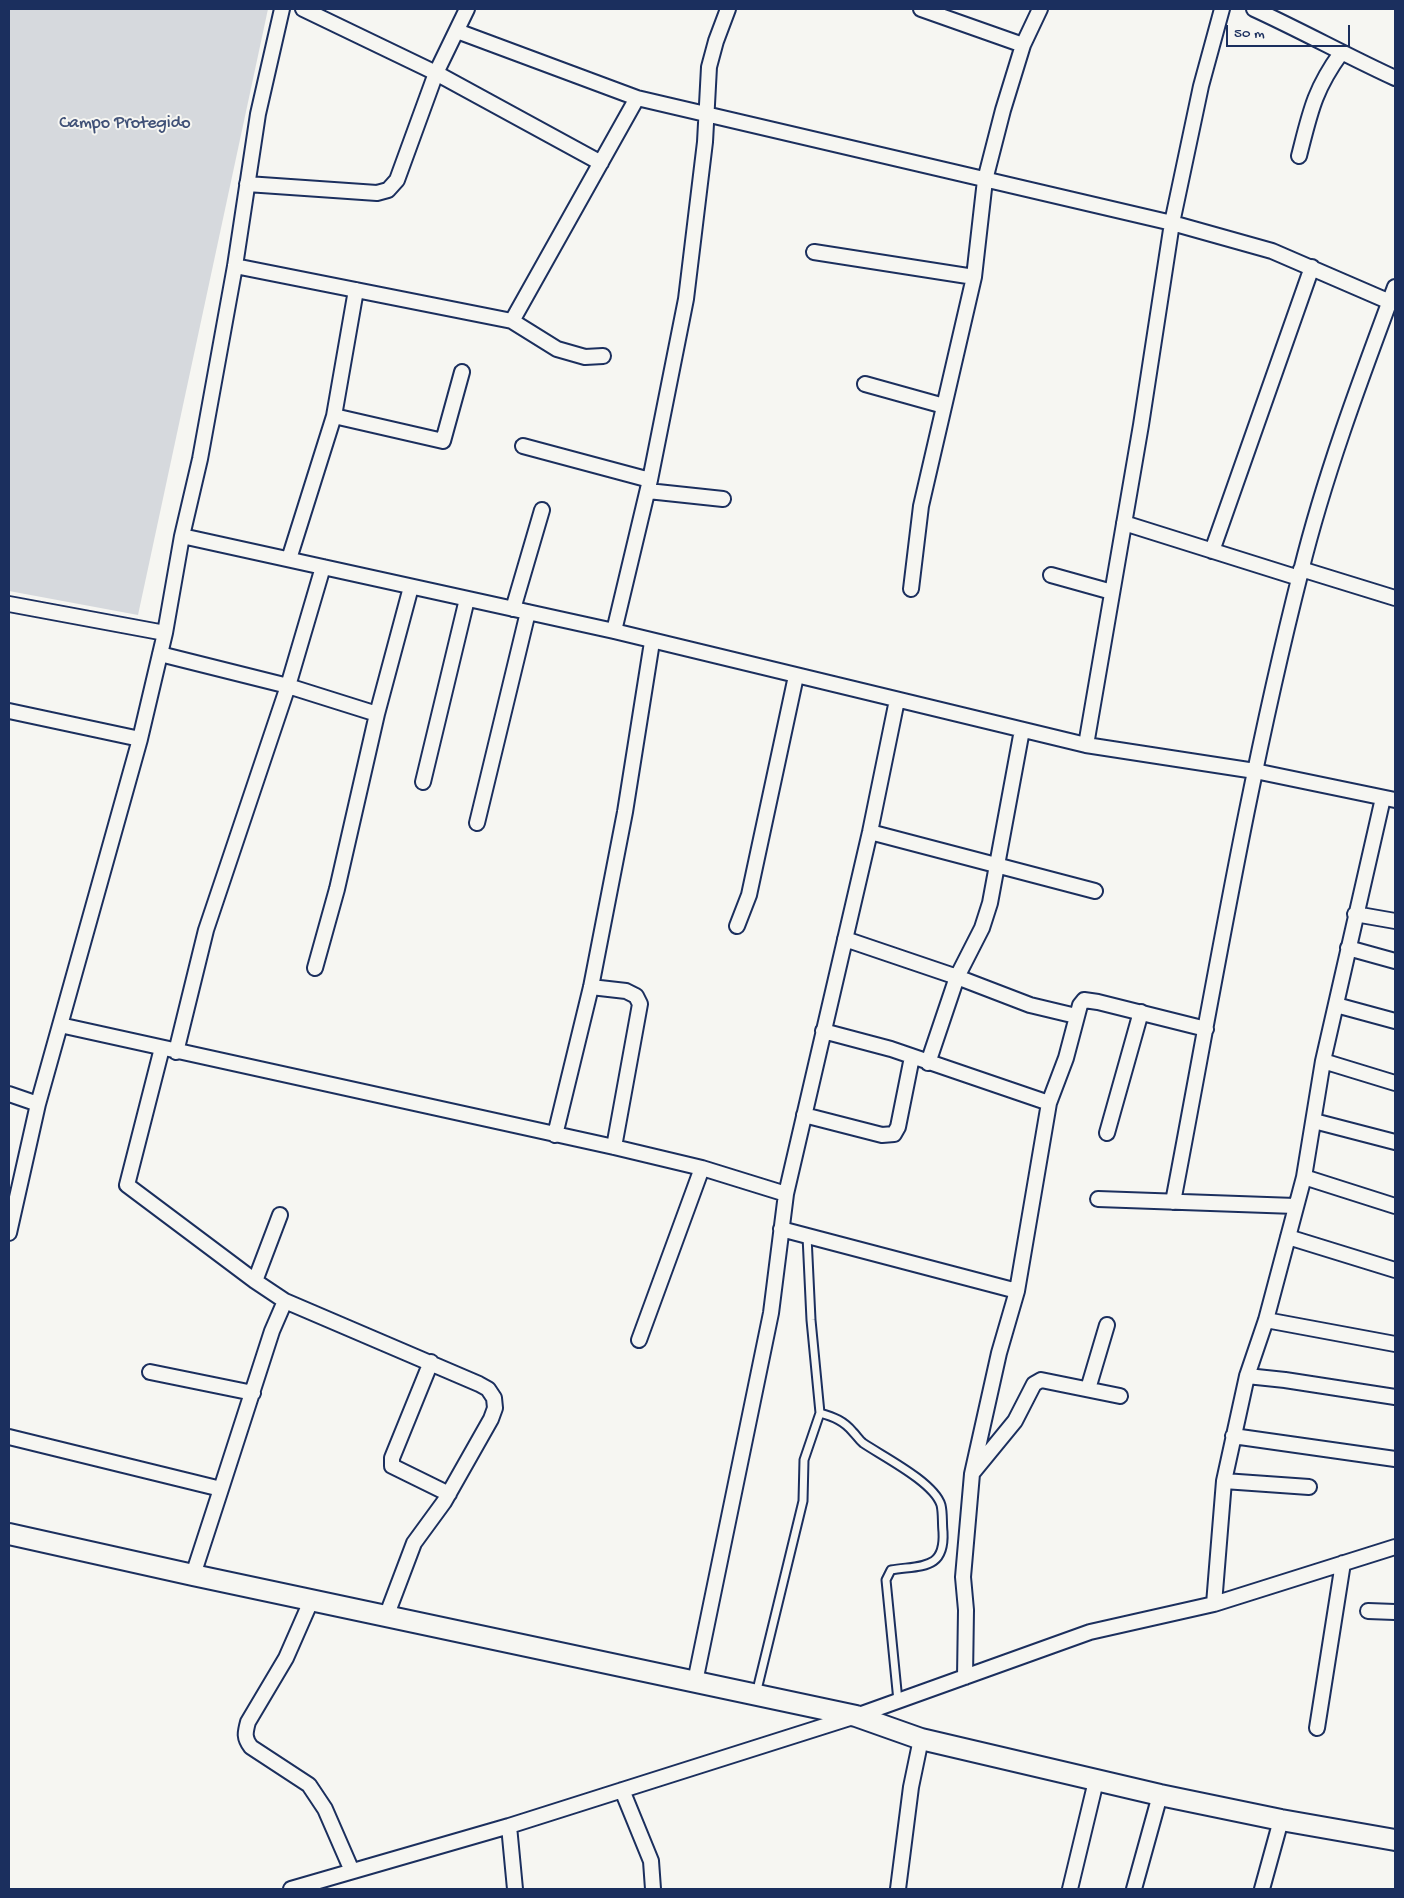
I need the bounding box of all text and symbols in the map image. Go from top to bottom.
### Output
scale bar [1229,15,1353,47]
text: 50 m [1234,25,1265,43]
park label: Campo Protegido [59,113,191,135]

